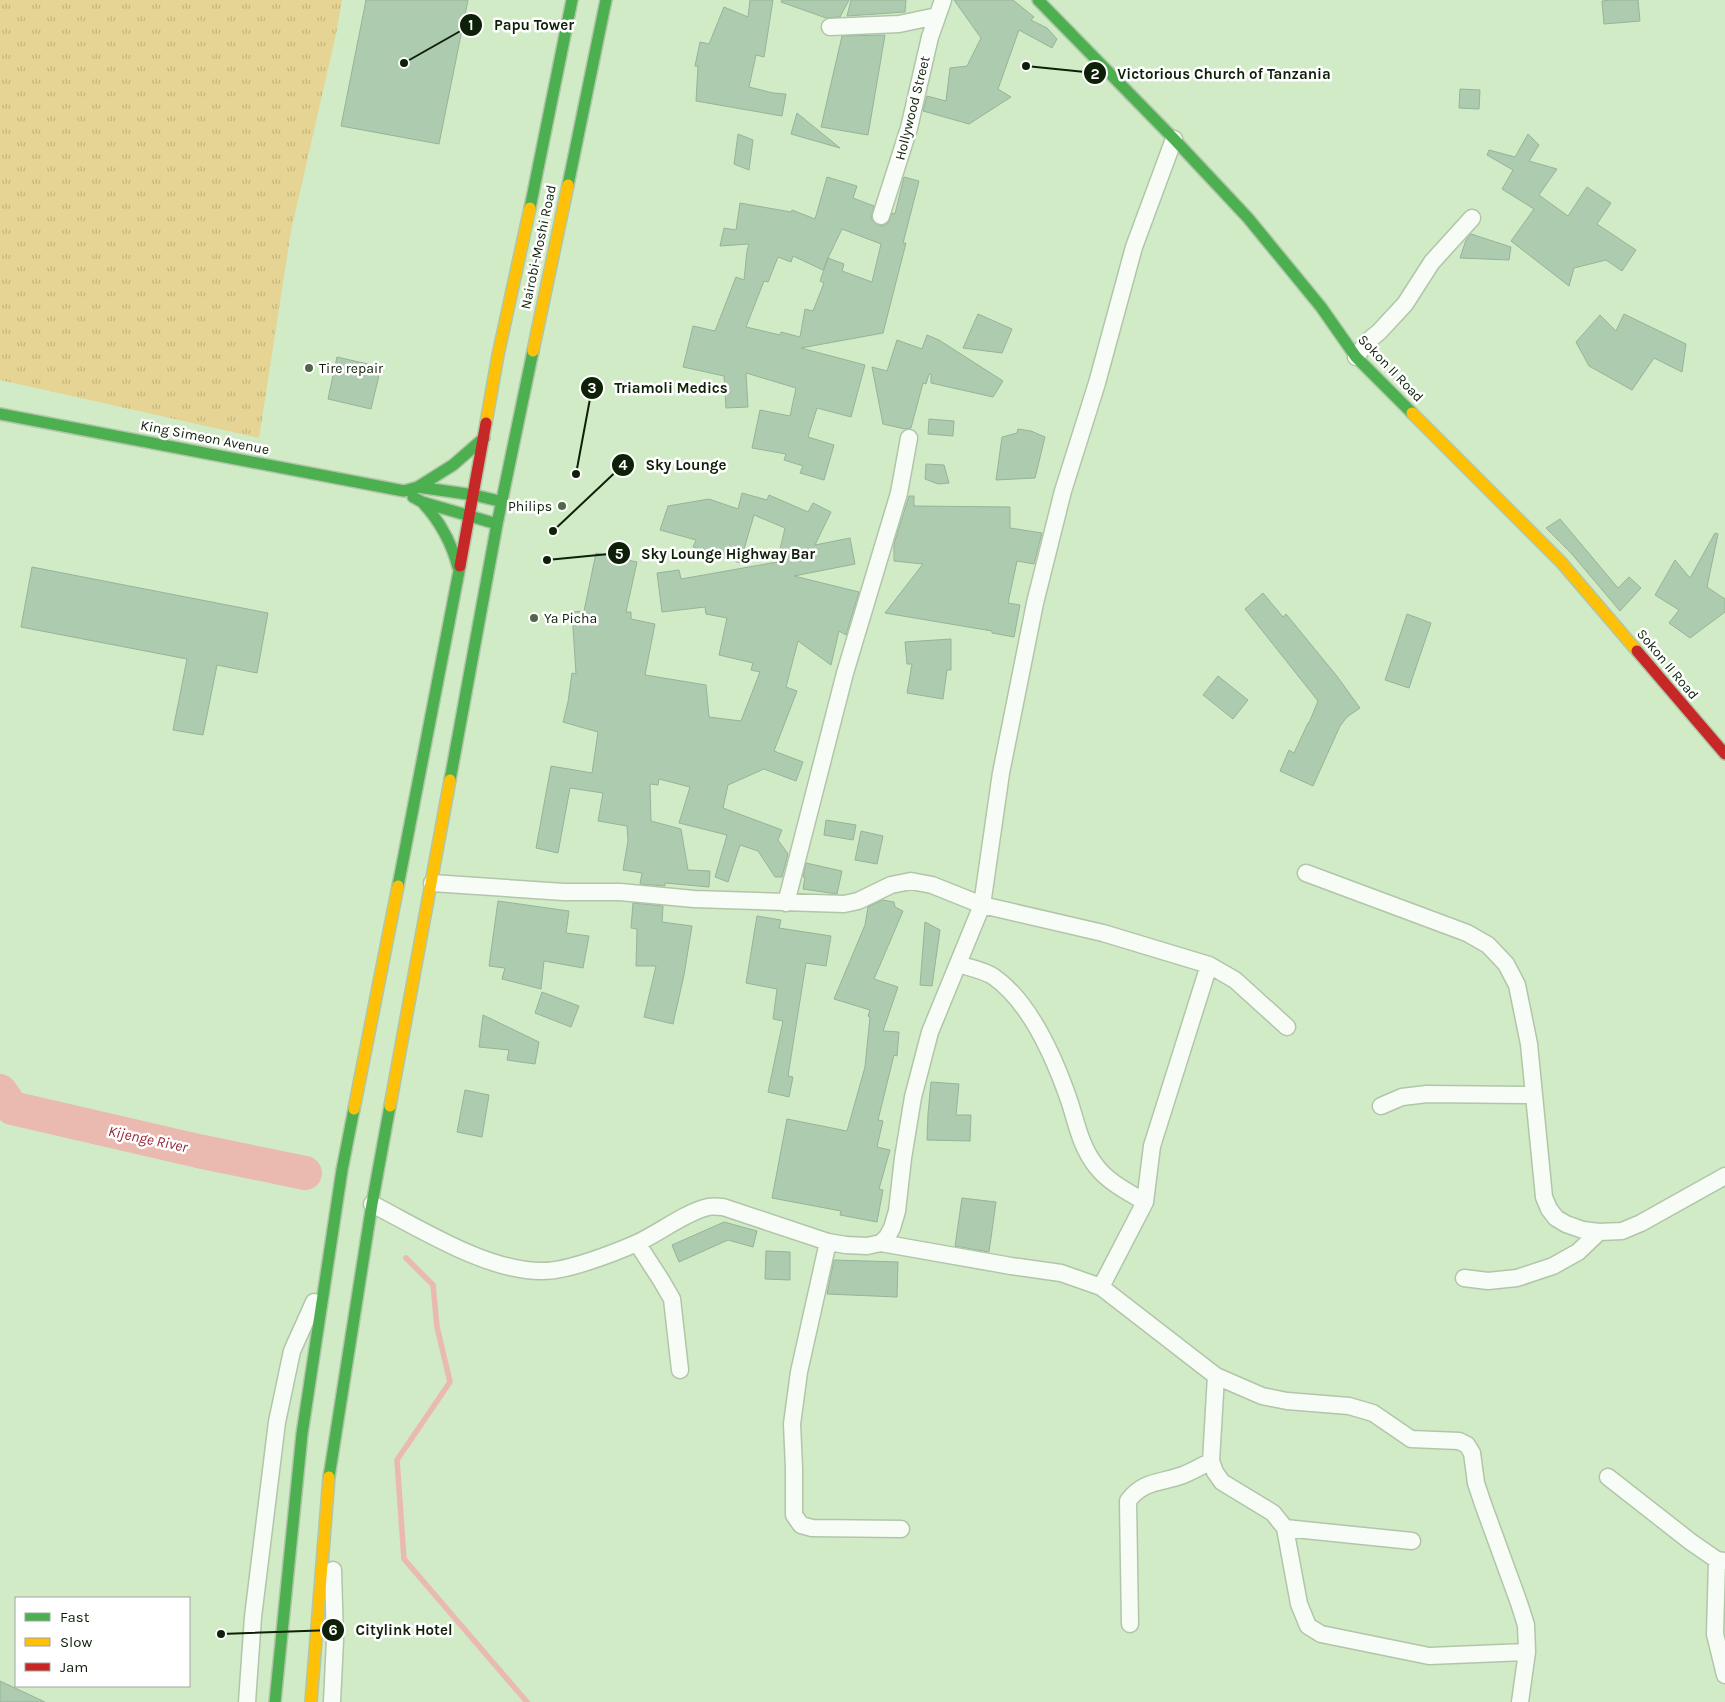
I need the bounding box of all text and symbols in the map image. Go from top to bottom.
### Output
callout: Papu Tower [459,10,584,40]
text: 1 [468,16,474,34]
text: Papu Tower [494,16,574,34]
street label: Hollywood Street [891,54,934,162]
callout: Victorious Church of Tanzania [1082,58,1341,88]
text: 2 [1090,65,1100,83]
text: Victorious Church of Tanzania [1117,65,1331,83]
street label: Nairobi-Moshi Road [517,183,560,311]
street label: Sokon II Road [1354,331,1427,405]
place label: Tire repair [319,360,384,377]
marker: Tire repair [303,362,315,374]
callout: Triamoli Medics [579,373,738,403]
text: 3 [587,379,597,397]
text: Triamoli Medics [614,379,728,397]
street label: King Simeon Avenue [139,417,271,458]
callout: Sky Lounge [611,450,737,480]
text: 4 [619,456,628,474]
text: Sky Lounge [646,456,727,474]
place label: Philips [508,498,552,515]
marker: Philips [556,500,568,512]
callout: Sky Lounge Highway Bar [606,538,825,568]
text: 5 [615,545,624,563]
text: Sky Lounge Highway Bar [641,545,815,563]
place label: Ya Picha [544,610,597,627]
marker: Ya Picha [528,612,540,624]
street label: Sokon II Road [1633,626,1702,703]
water label: Kijenge River [107,1122,190,1156]
legend [15,1597,190,1687]
text: Fast [60,1608,90,1626]
callout: Citylink Hotel [320,1615,462,1645]
text: 6 [328,1621,338,1639]
text: Citylink Hotel [356,1621,452,1639]
text: Slow [60,1633,92,1651]
text: Jam [60,1658,88,1676]

